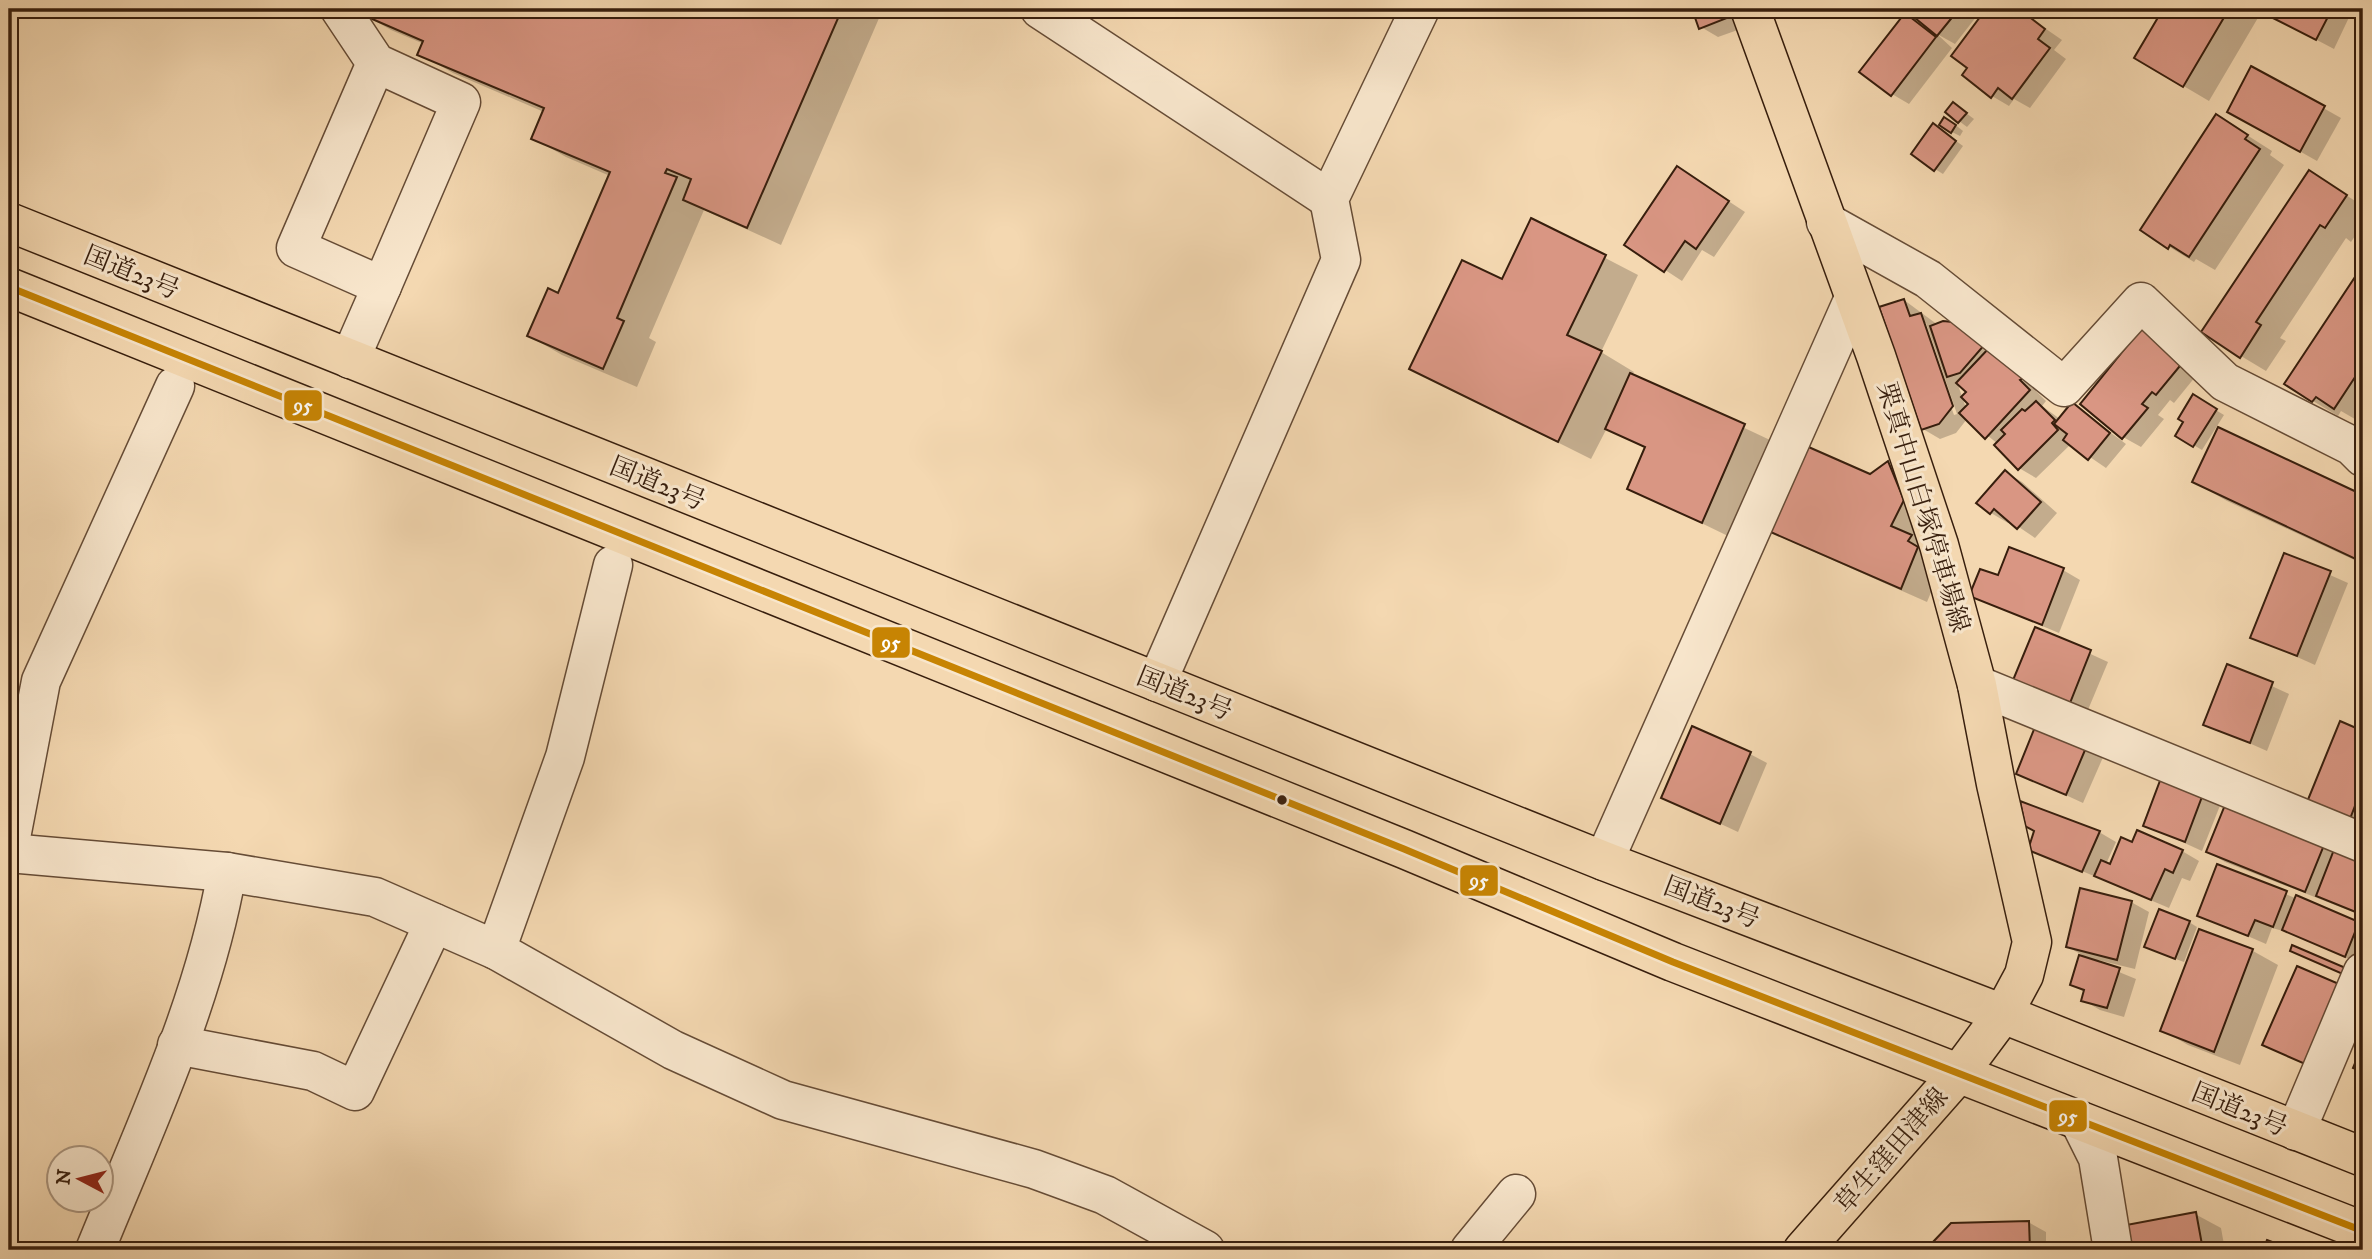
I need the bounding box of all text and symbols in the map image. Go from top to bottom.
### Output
street label: 国道23号 [79,239,184,308]
street label: 栗真中山白塚停車場線 [1869,378,1976,637]
line badge: 95 [283,389,323,422]
text: 95 [292,395,313,418]
street label: 国道23号 [605,450,710,519]
line badge: 95 [871,626,911,659]
text: 95 [880,632,901,655]
street label: 国道23号 [1132,660,1237,729]
unlabelled marker [1275,793,1289,807]
line badge: 95 [1459,864,1499,897]
text: 95 [1468,870,1489,893]
street label: 国道23号 [1659,870,1764,937]
street label: 国道23号 [2187,1076,2292,1145]
street label: 草生窪田津線 [1829,1081,1956,1221]
line badge: 95 [2048,1099,2088,1133]
text: 95 [2057,1106,2078,1129]
north arrow [46,1144,116,1214]
text: N [52,1168,77,1186]

